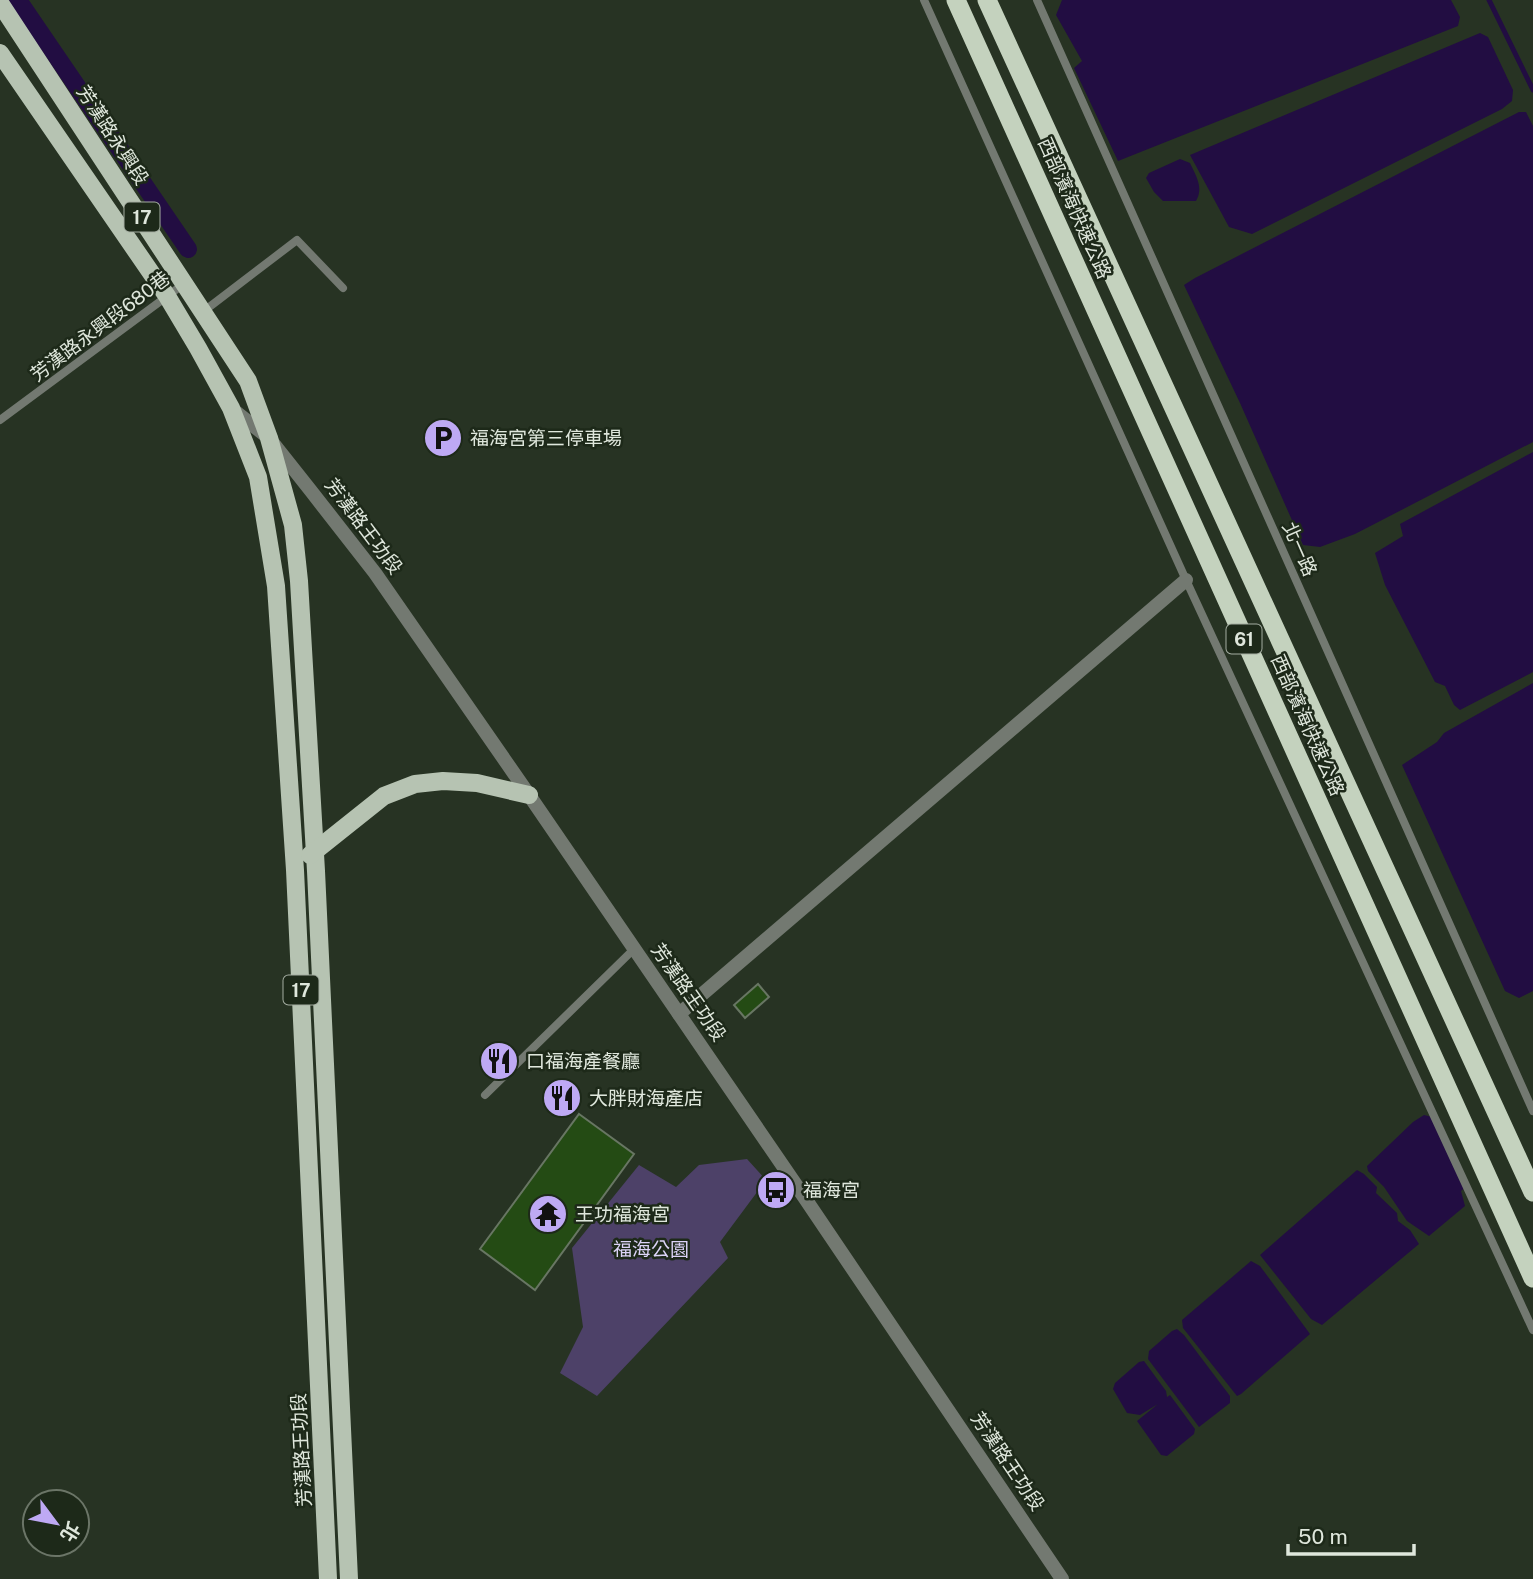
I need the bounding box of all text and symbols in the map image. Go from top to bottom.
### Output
street label: 芳漢路永興段 [73,81,153,189]
street label: 西部濱海快速公路 [1034,134,1116,282]
road number: 17 [124,202,160,232]
street label: 芳漢路永興段680巷 [26,267,174,385]
parking icon: 福海宮第三停車場 [422,417,464,459]
place label: 福海宮第三停車場 [470,427,622,449]
street label: 芳漢路王功段 [321,474,407,578]
street label: 北一路 [1278,518,1322,580]
road number: 61 [1226,624,1262,654]
street label: 西部濱海快速公路 [1267,651,1349,799]
street label: 芳漢路王功段 [647,939,731,1045]
road number: 17 [284,975,318,1004]
restaurant icon: 口福海產餐廳 [478,1040,520,1082]
place label: 口福海產餐廳 [526,1050,640,1072]
restaurant icon: 大胖財海產店 [541,1077,583,1119]
place label: 大胖財海產店 [589,1087,703,1109]
bus stop icon: 福海宮 [755,1169,797,1211]
place label: 福海宮 [803,1179,860,1201]
temple icon: 王功福海宮 [527,1193,569,1235]
place label: 王功福海宮 [575,1203,670,1225]
park label: 福海公園 [613,1238,689,1260]
street label: 芳漢路王功段 [287,1392,315,1508]
street label: 芳漢路王功段 [967,1408,1049,1514]
north arrow [21,1488,91,1558]
scale bar [1288,1512,1414,1556]
text: 北 [56,1518,85,1546]
text: 50 m [1298,1524,1348,1549]

